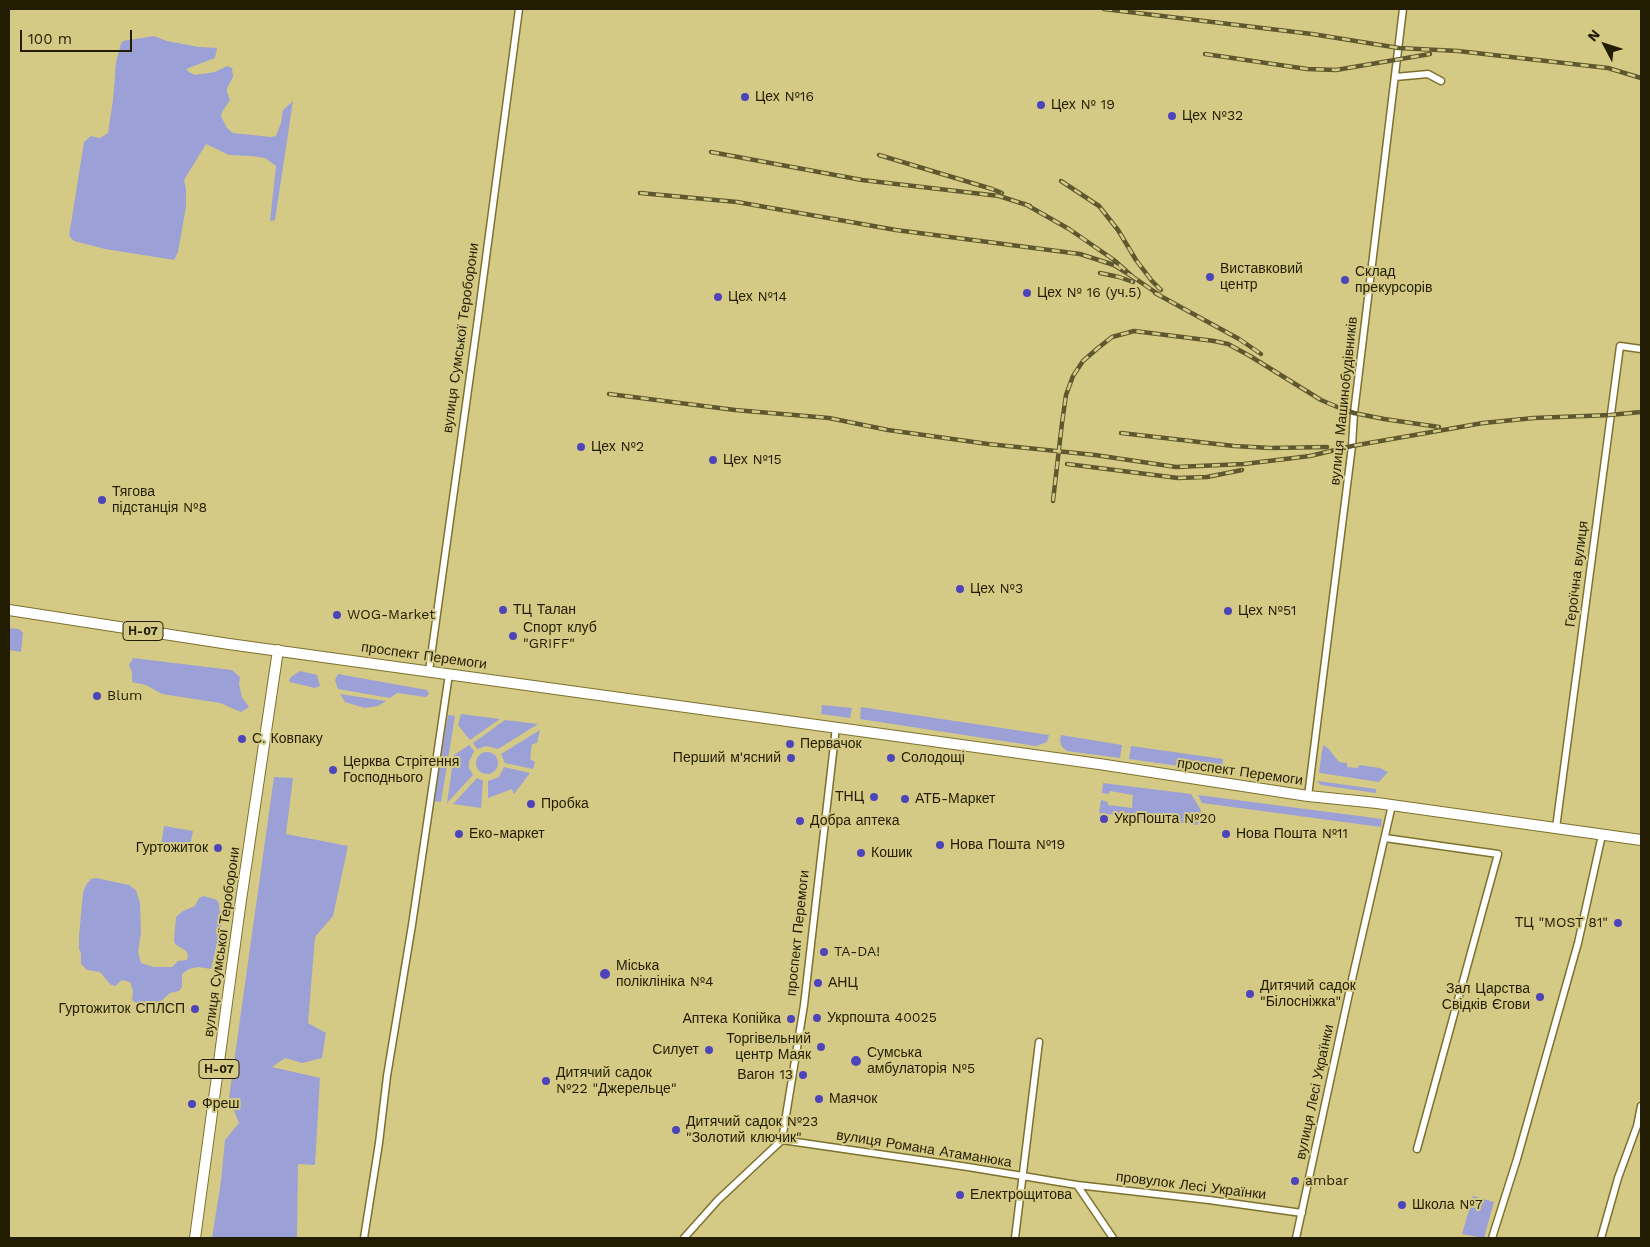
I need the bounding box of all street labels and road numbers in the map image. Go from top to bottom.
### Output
street label: вулиця Сумської Тероборони [439,242,483,434]
street label: вулиця Машинобудівників [1327,316,1361,486]
street label: Героїчна вулиця [1562,520,1592,628]
road number: Н-07 [123,622,163,640]
street label: проспект Перемоги [360,639,488,673]
street label: проспект Перемоги [1176,755,1304,789]
street label: вулиця Сумської Тероборони [200,846,244,1038]
street label: проспект Перемоги [783,869,813,997]
street label: вулиця Лесі Українки [1292,1023,1338,1161]
road number: Н-07 [199,1060,239,1078]
street label: вулиця Романа Атаманюка [835,1127,1013,1171]
street label: провулок Лесі Українки [1115,1168,1267,1204]

